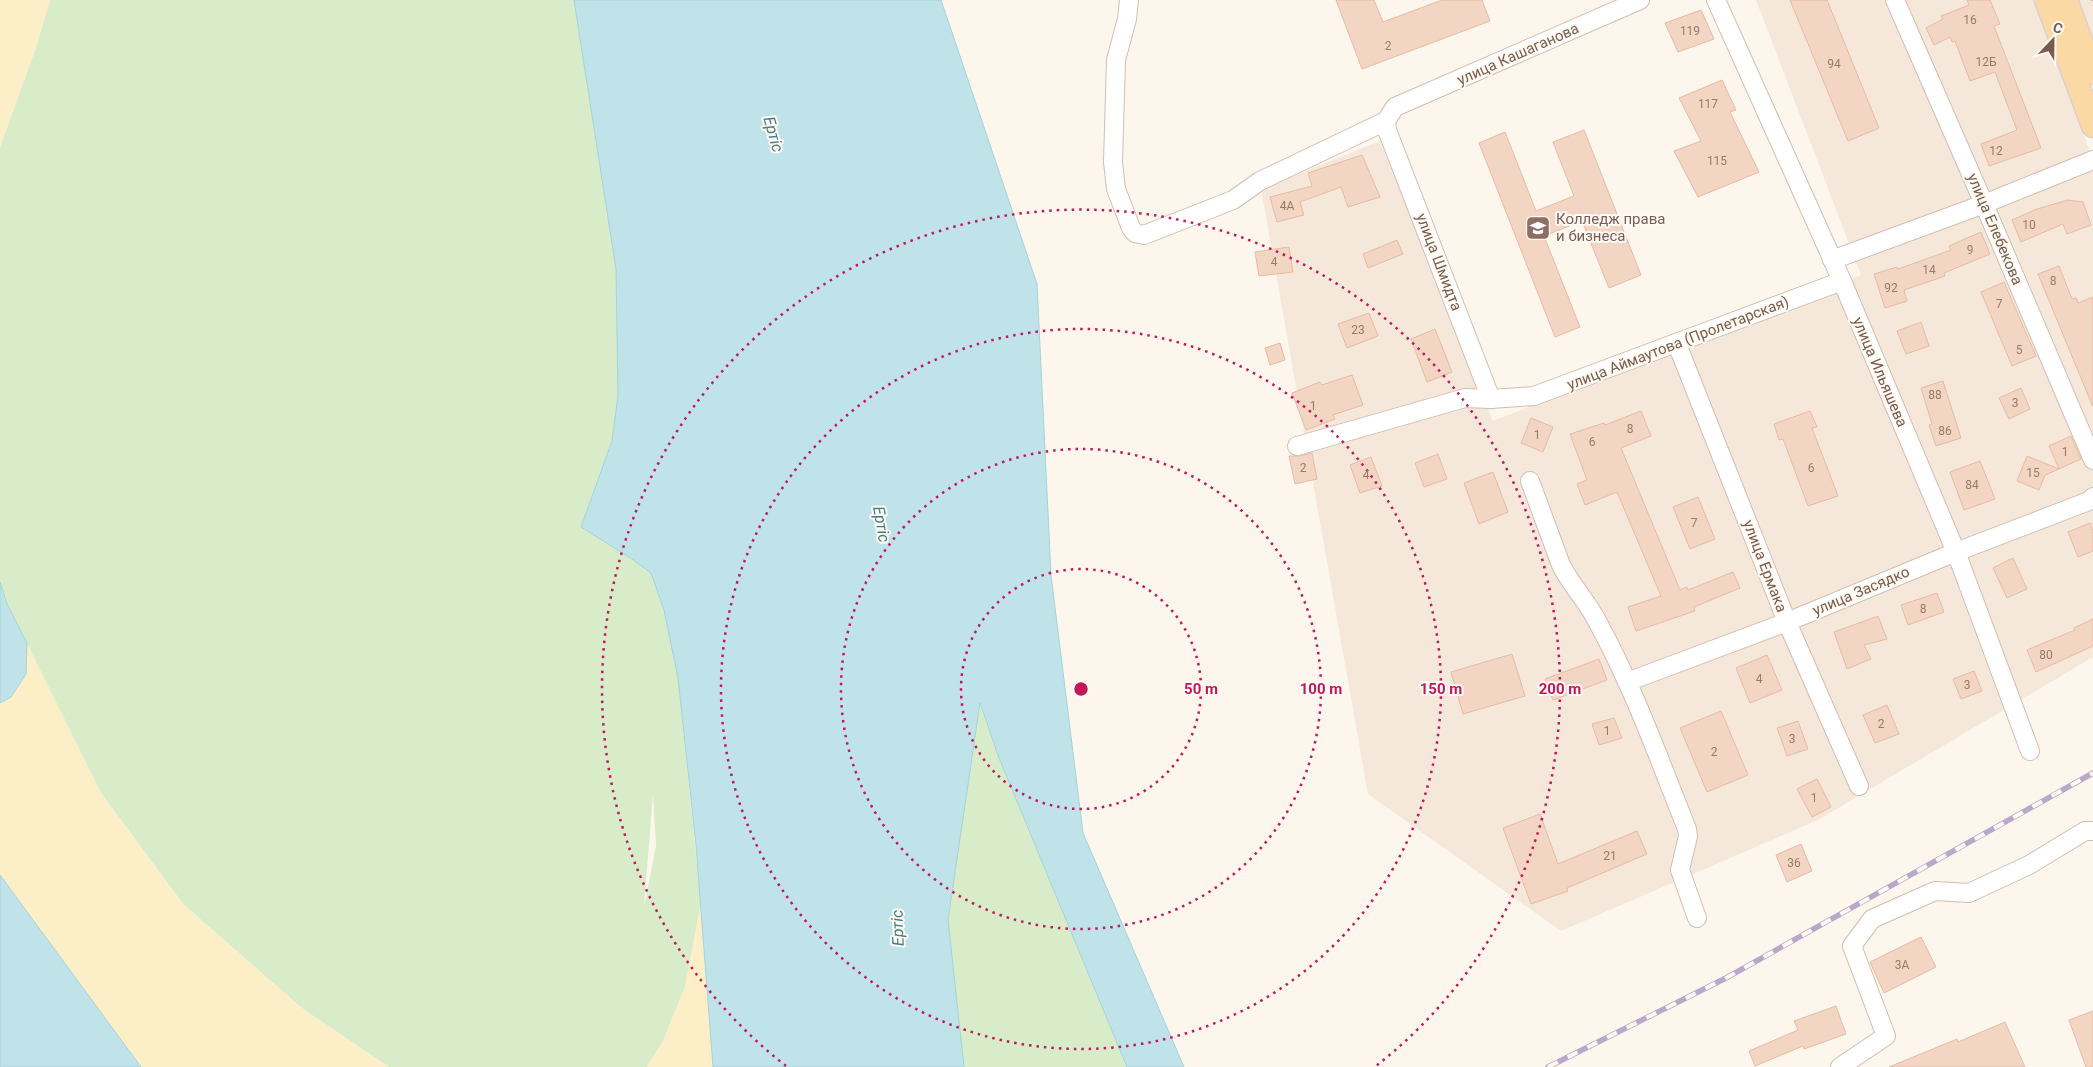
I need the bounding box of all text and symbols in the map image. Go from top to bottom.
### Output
house number: 16 [1963,13,1977,27]
north arrow [2028,15,2078,65]
street label: улица Кашаганова [1454,19,1582,89]
text: С [2051,19,2065,37]
house number: 119 [1680,24,1700,38]
house number: 2 [1385,39,1392,53]
house number: 12Б [1975,55,1997,69]
house number: 94 [1827,57,1841,71]
house number: 117 [1698,97,1718,111]
water label: Ертіс [759,114,788,154]
house number: 12 [1989,144,2003,158]
house number: 115 [1707,154,1727,168]
street label: улица Елебекова [1963,170,2027,288]
house number: 4А [1280,199,1294,213]
place label: Колледж права и бизнеса [1556,210,1665,245]
street label: улица Шмидта [1412,211,1466,313]
school or university icon: Колледж права и бизнеса [1525,215,1551,241]
house number: 10 [2022,218,2036,232]
house number: 9 [1967,243,1973,257]
house number: 4 [1271,255,1278,269]
house number: 14 [1922,263,1936,277]
house number: 8 [2050,274,2057,288]
house number: 92 [1884,281,1898,295]
street label: улица Аймаутова (Пролетарская) [1565,292,1791,394]
house number: 7 [1996,297,2003,311]
street label: улица Ильяшева [1849,314,1911,430]
house number: 23 [1351,323,1365,337]
house number: 5 [2016,343,2023,357]
house number: 88 [1928,388,1942,402]
house number: 3 [2012,396,2018,410]
house number: 1 [1310,399,1316,413]
house number: 8 [1627,422,1634,436]
house number: 86 [1938,424,1952,438]
house number: 1 [1534,428,1540,442]
house number: 6 [1589,435,1596,449]
house number: 1 [2062,445,2068,459]
house number: 2 [1300,461,1307,475]
house number: 6 [1808,461,1815,475]
house number: 15 [2026,466,2040,480]
house number: 4 [1363,468,1370,482]
house number: 84 [1965,478,1979,492]
water label: Ертіс [869,505,894,544]
house number: 7 [1691,516,1698,530]
street label: улица Ермака [1739,517,1791,615]
street label: улица Засядко [1810,562,1912,620]
house number: 8 [1920,602,1927,616]
house number: 80 [2039,648,2053,662]
house number: 4 [1756,672,1763,686]
house number: 3 [1964,678,1970,692]
centre of rings [1072,680,1090,698]
text: 50 m [1184,680,1218,698]
text: 100 m [1300,680,1342,698]
text: 150 m [1420,680,1462,698]
text: 200 m [1539,680,1581,698]
house number: 2 [1878,717,1885,731]
house number: 1 [1604,724,1610,738]
house number: 3 [1789,732,1795,746]
house number: 2 [1711,745,1718,759]
house number: 1 [1811,791,1817,805]
house number: 21 [1603,849,1617,863]
house number: 36 [1787,856,1801,870]
water label: Ертіс [887,910,908,946]
house number: 3А [1895,958,1909,972]

